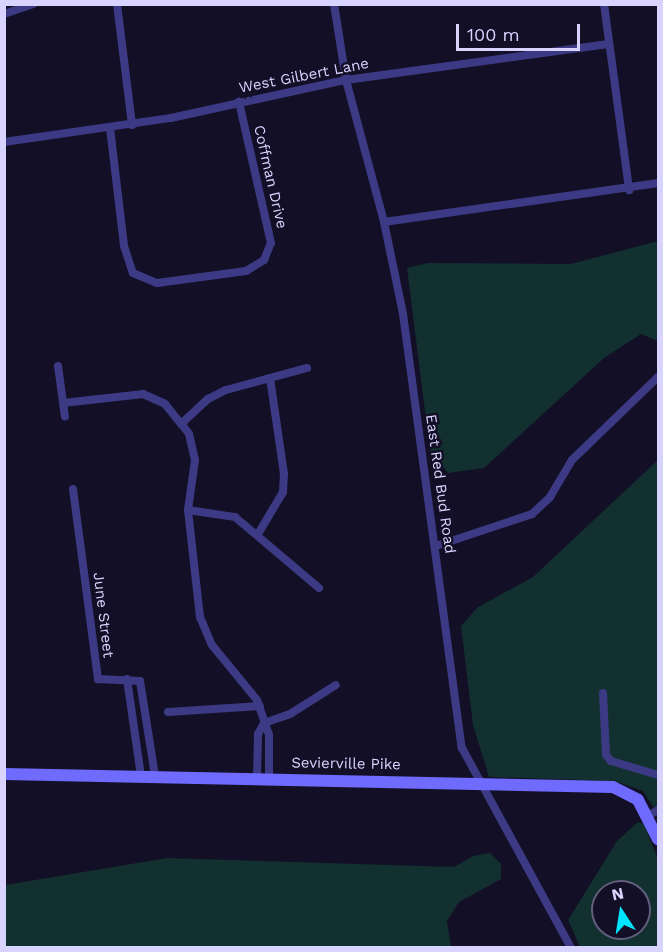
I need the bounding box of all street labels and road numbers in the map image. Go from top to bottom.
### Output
street label: West Gilbert Lane [238,55,370,97]
street label: Coffman Drive [249,124,291,230]
street label: East Red Bud Road [421,413,459,555]
street label: June Street [89,571,117,659]
street label: Sevierville Pike [291,754,401,774]

